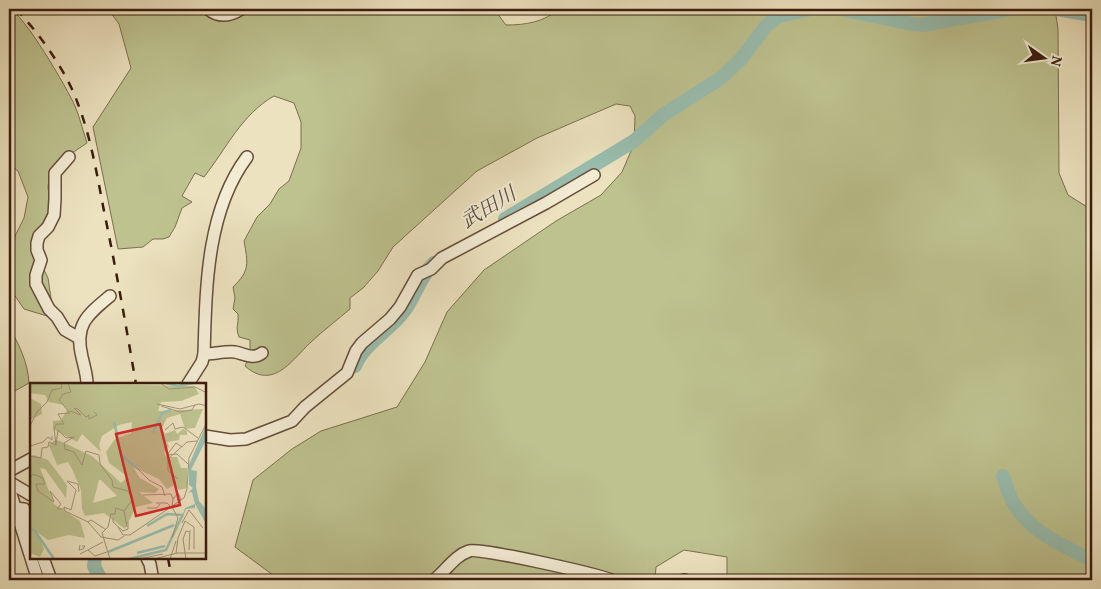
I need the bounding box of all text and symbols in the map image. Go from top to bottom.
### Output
north arrow [1018,32,1068,82]
text: N [1045,54,1066,68]
water label: 武田川 [456,180,524,236]
inset map [30,383,206,559]

